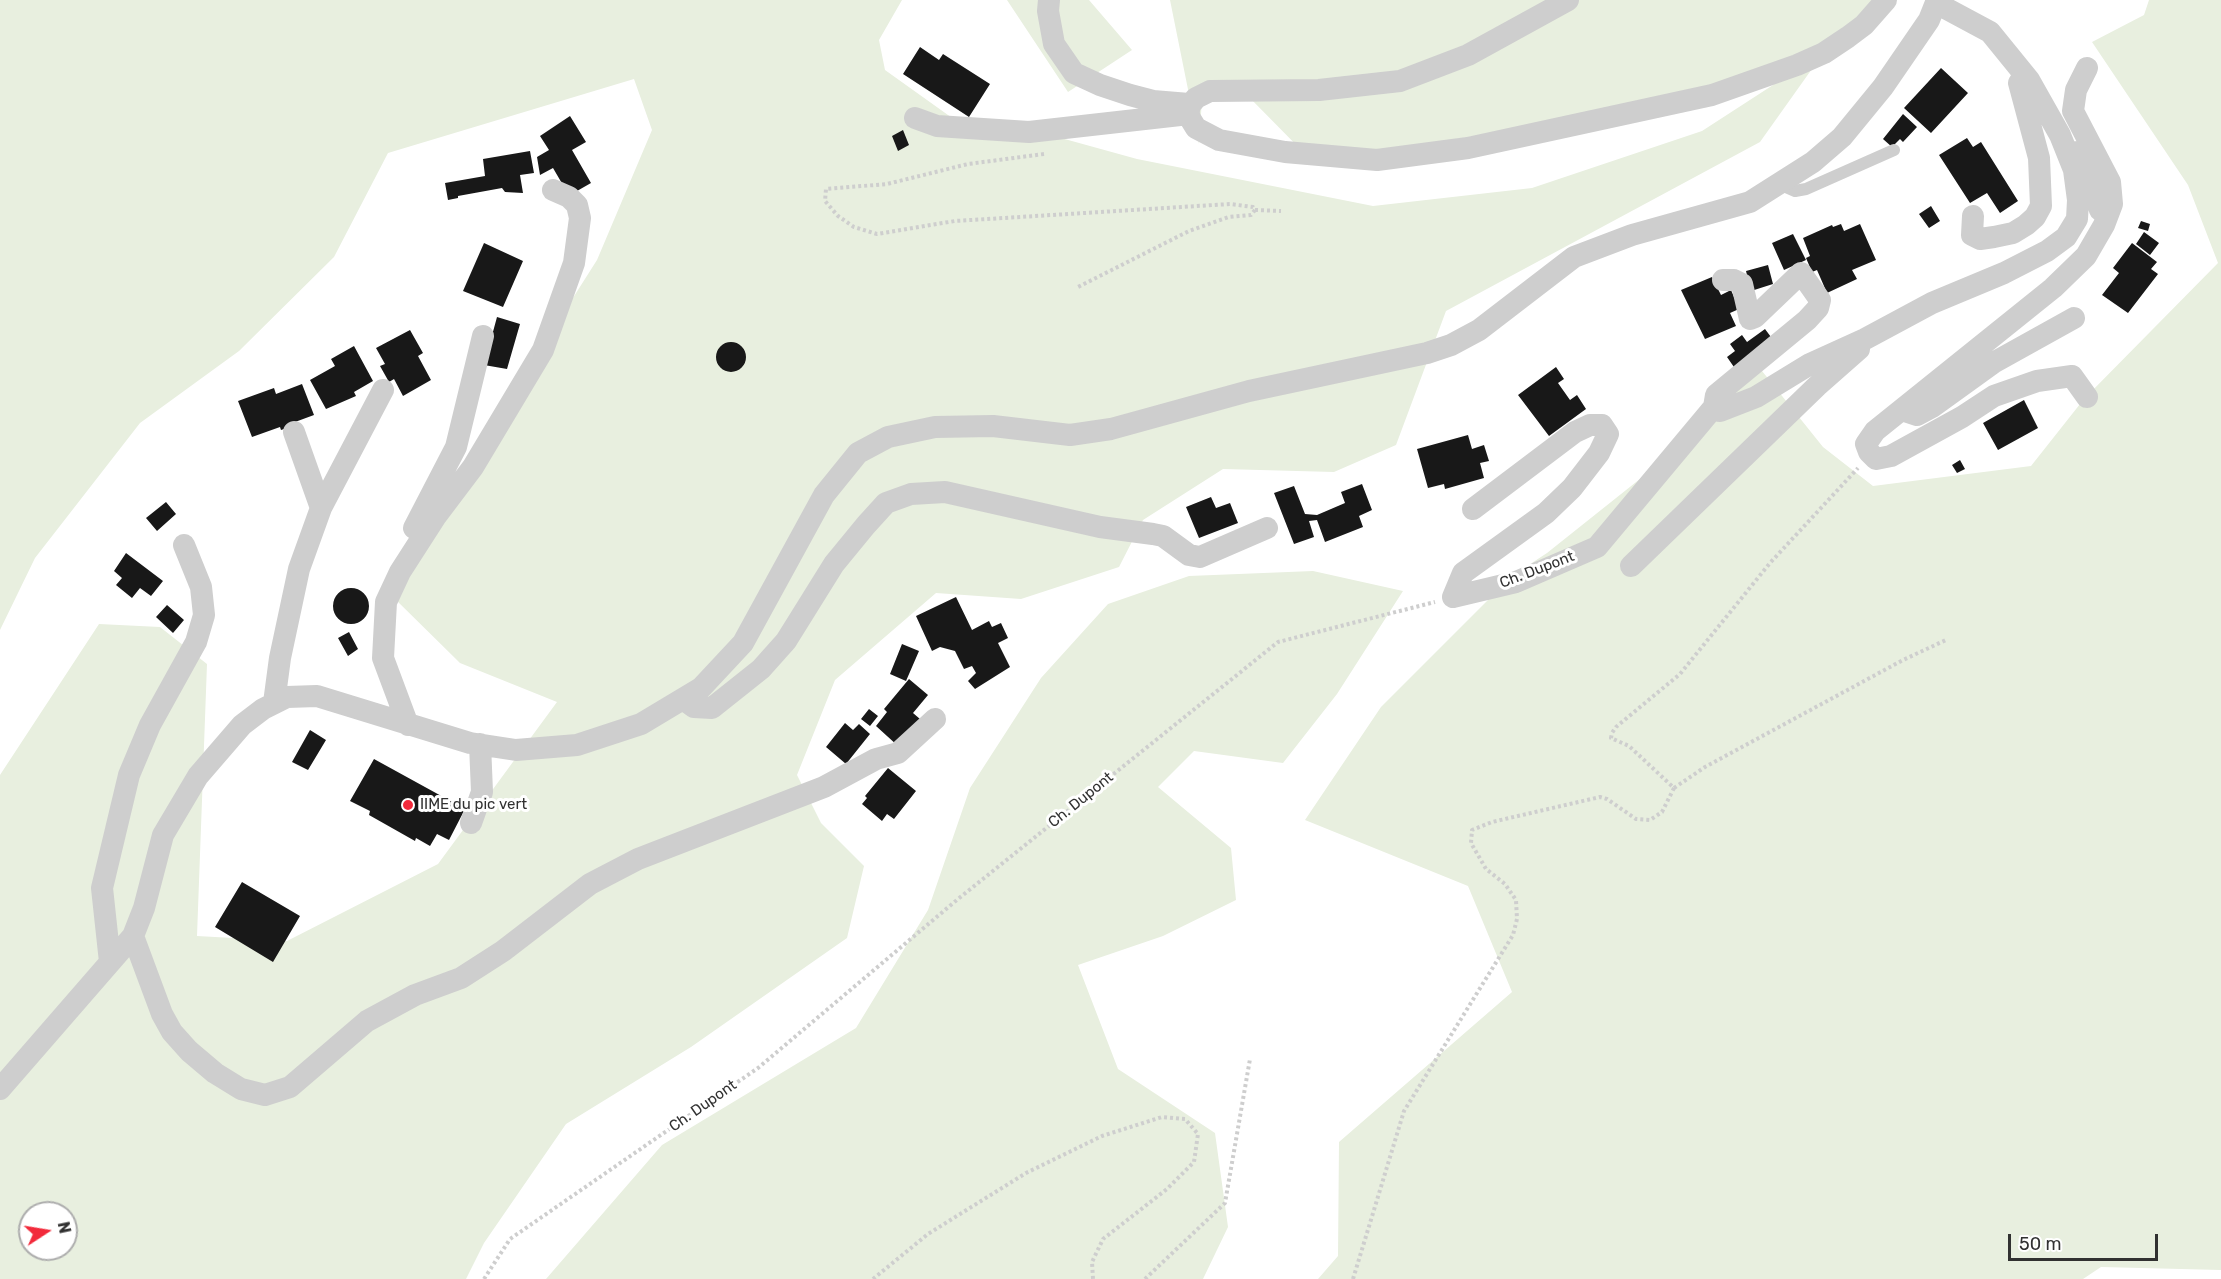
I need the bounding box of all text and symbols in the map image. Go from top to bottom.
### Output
street label: Ch. Dupont [1497,548,1577,592]
street label: Ch. Dupont [1045,768,1117,832]
place label: IIME du pic vert [420,796,527,814]
marker: IIME du pic vert [401,798,415,812]
street label: Ch. Dupont [666,1076,740,1136]
north arrow [18,1201,78,1261]
text: N [54,1220,75,1235]
scale bar [2011,1222,2161,1260]
text: 50 m [2019,1233,2062,1255]

